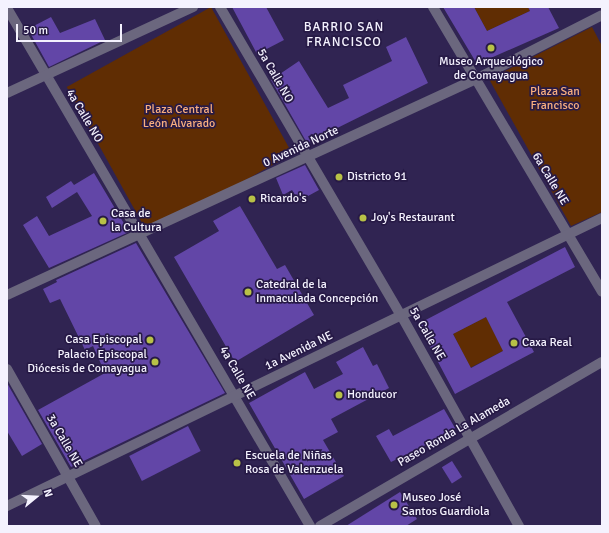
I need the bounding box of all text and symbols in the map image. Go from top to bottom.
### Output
scale bar [18,16,124,42]
district label: BARRIO SAN FRANCISCO [304,20,384,51]
text: 50 m [23,23,48,38]
marker: Museo Arqueológico de Comayagua [486,43,496,53]
street label: 5a Calle NO [254,46,296,106]
place label: Museo Arqueológico de Comayagua [439,55,543,83]
park label: Plaza San Francisco [530,85,580,113]
street label: 4a Calle NO [62,87,106,145]
park label: Plaza Central León Alvarado [143,103,215,131]
street label: 0 Avenida Norte [261,123,341,171]
street label: 6a Calle NE [529,150,571,208]
place label: Districto 91 [347,170,407,184]
marker: Districto 91 [334,172,344,182]
place label: Ricardo's [260,192,307,206]
marker: Ricardo's [247,194,257,204]
place label: Casa de la Cultura [111,207,162,235]
place label: Joy's Restaurant [371,211,455,225]
marker: Joy's Restaurant [358,213,368,223]
marker: Casa de la Cultura [98,216,108,226]
place label: Catedral de la Inmaculada Concepción [256,278,378,306]
marker: Catedral de la Inmaculada Concepción [243,287,253,297]
street label: 5a Calle NE [406,305,448,363]
street label: 1a Avenida NE [263,328,335,374]
place label: Casa Episcopal [65,333,142,347]
marker: Casa Episcopal [145,335,155,345]
place label: Caxa Real [522,336,572,350]
marker: Caxa Real [509,338,519,348]
street label: 4a Calle NE [216,344,258,402]
place label: Palacio Episcopal Diócesis de Comayagua [27,348,147,376]
marker: Palacio Episcopal Diócesis de Comayagua [150,357,160,367]
place label: Honducor [347,388,397,402]
marker: Honducor [334,390,344,400]
street label: Paseo Ronda La Alameda [395,394,513,470]
street label: 3a Calle NE [43,412,85,470]
place label: Escuela de Niñas Rosa de Valenzuela [245,449,343,477]
marker: Escuela de Niñas Rosa de Valenzuela [232,458,242,468]
north arrow [16,477,56,517]
text: N [41,487,55,499]
place label: Museo José Santos Guardiola [402,491,490,519]
marker: Museo José Santos Guardiola [389,500,399,510]

